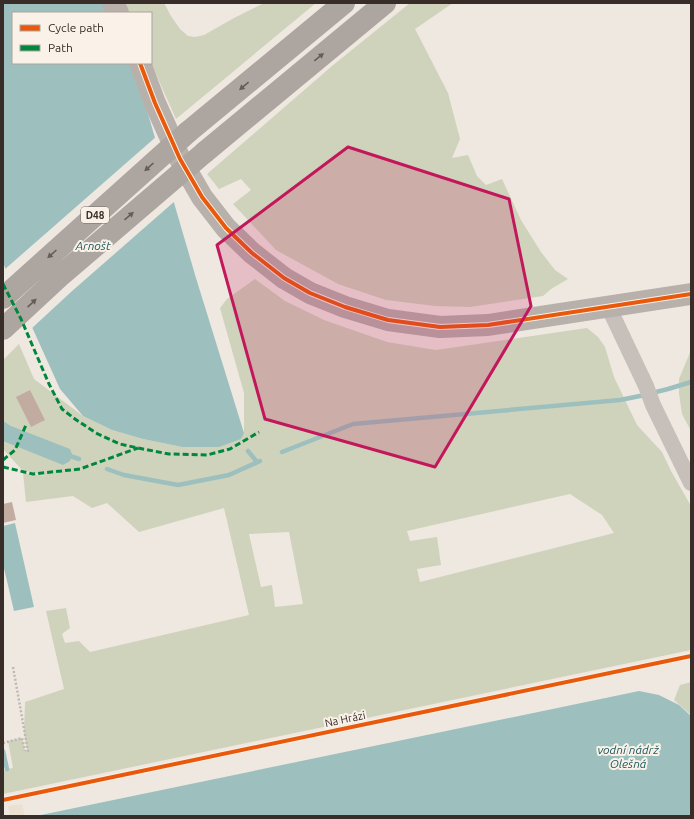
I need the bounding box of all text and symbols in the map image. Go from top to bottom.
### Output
legend [12,12,152,64]
text: Cycle path [48,21,104,34]
text: Path [48,41,73,54]
one-way arrow [314,53,325,62]
one-way arrow [238,82,249,91]
one-way arrow [143,163,154,172]
road number: D48 [81,207,109,223]
one-way arrow [124,212,134,221]
water label: Arnošt [74,239,111,252]
one-way arrow [46,249,57,258]
one-way arrow [26,298,37,307]
street label: Na Hrázi [324,709,366,729]
water label: vodní nádrž Olešná [597,743,659,770]

